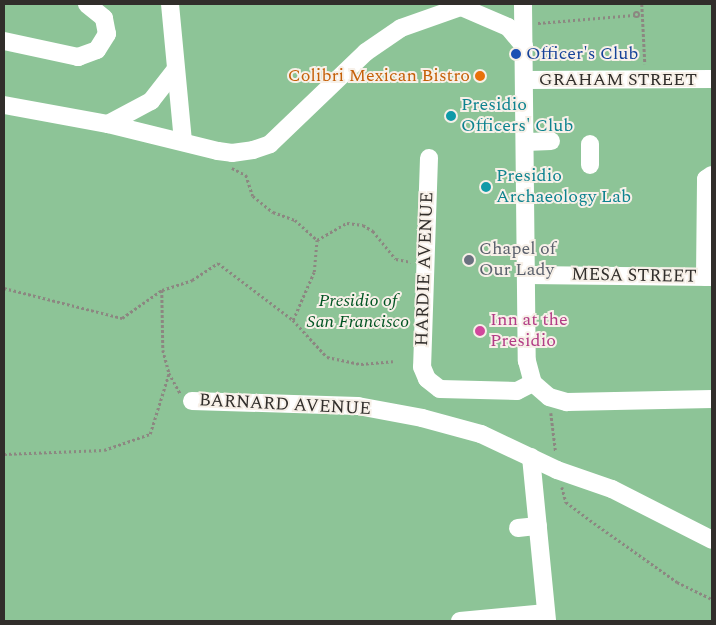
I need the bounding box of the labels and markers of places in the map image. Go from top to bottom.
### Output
place label: Officer's Club [526,43,638,65]
marker: Officer's Club [510,48,522,60]
place label: Colibri Mexican Bistro [288,65,470,87]
marker: Colibri Mexican Bistro [474,70,486,82]
place label: Presidio Officers' Club [461,95,573,138]
marker: Presidio Officers' Club [445,110,457,122]
place label: Presidio Archaeology Lab [496,166,631,208]
marker: Presidio Archaeology Lab [480,181,492,193]
place label: Chapel of Our Lady [479,239,556,282]
marker: Chapel of Our Lady [463,254,475,266]
place label: Inn at the Presidio [490,310,568,352]
marker: Inn at the Presidio [474,325,486,337]

